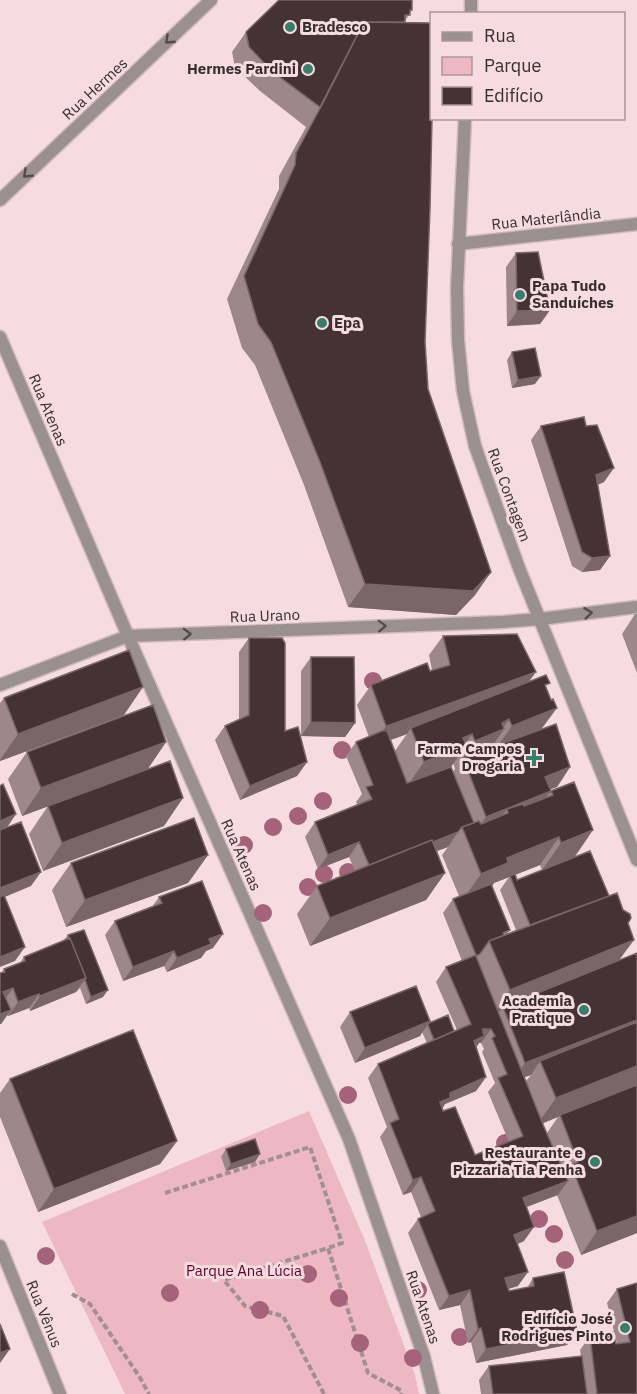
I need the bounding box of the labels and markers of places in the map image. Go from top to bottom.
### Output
place label: Bradesco [302,17,368,36]
marker: Bradesco [283,20,297,34]
place label: Hermes Pardini [187,59,296,78]
marker: Hermes Pardini [301,62,315,76]
place label: Papa Tudo Sanduíches [532,276,614,312]
marker: Papa Tudo Sanduíches [513,288,527,302]
place label: Epa [334,313,361,332]
marker: Epa [315,316,329,330]
place label: Farma Campos Drogaria [417,739,522,775]
marker: Farma Campos Drogaria [527,751,541,765]
place label: Academia Pratique [502,991,572,1027]
marker: Academia Pratique [577,1003,591,1017]
place label: Restaurante e Pizzaria Tia Penha [453,1143,583,1179]
marker: Restaurante e Pizzaria Tia Penha [588,1155,602,1169]
place label: Edifício José Rodrigues Pinto [501,1309,613,1345]
marker: Edifício José Rodrigues Pinto [618,1321,632,1335]

